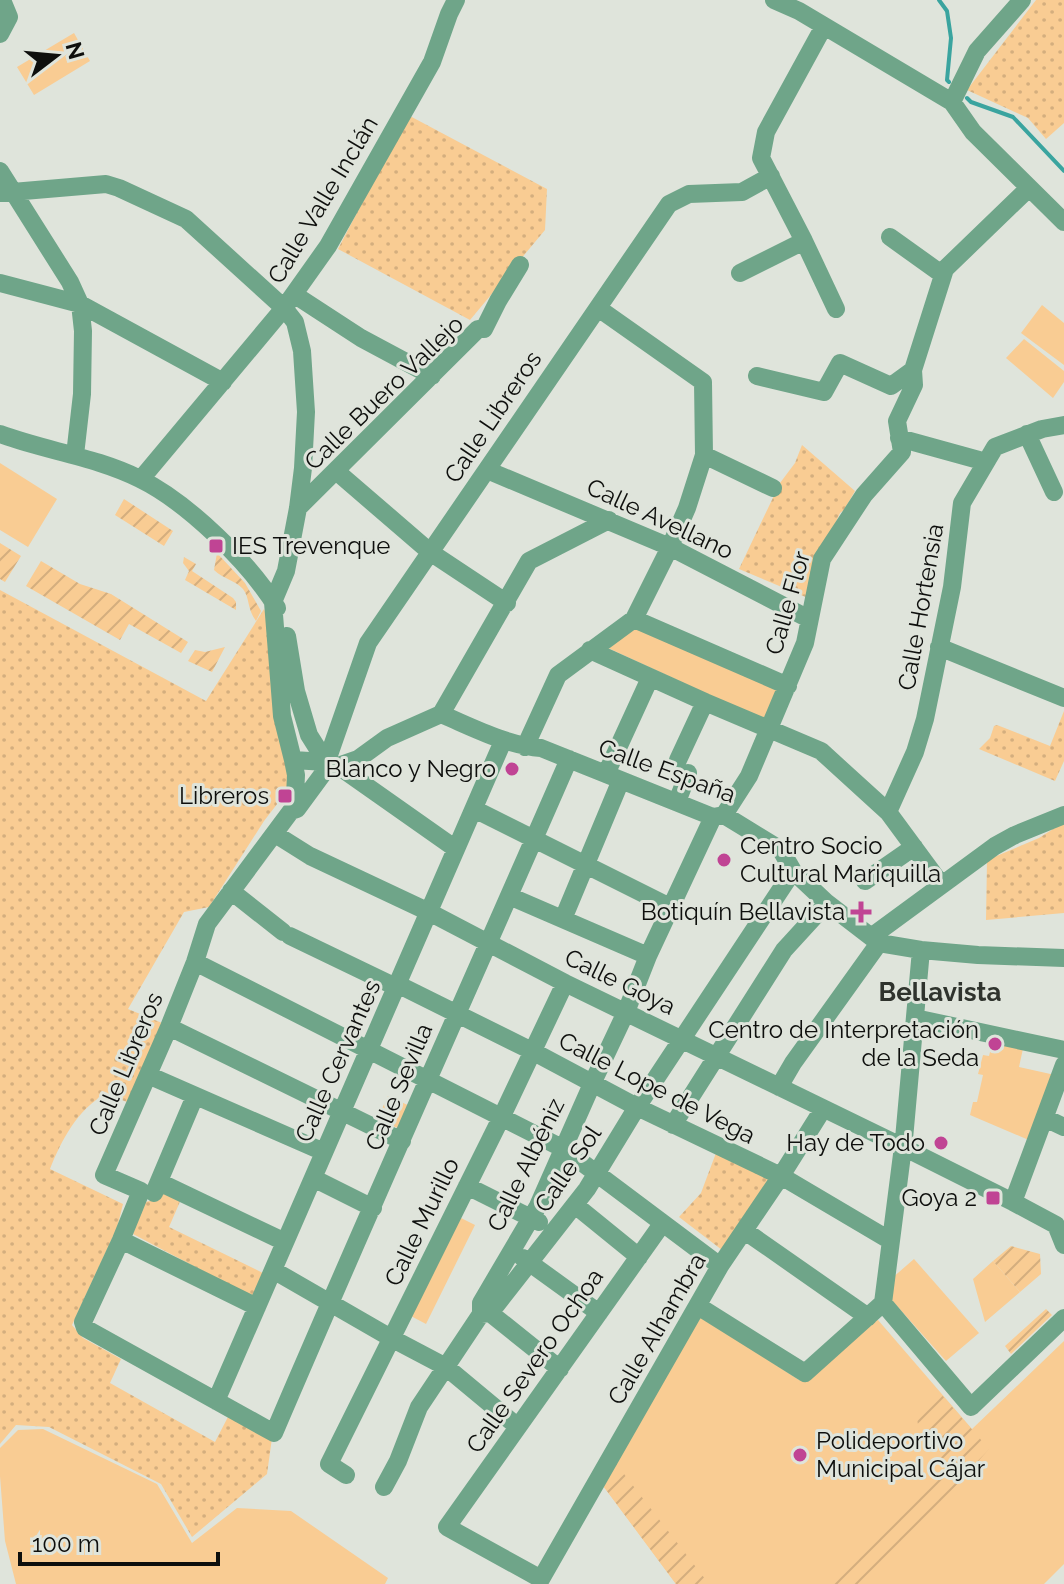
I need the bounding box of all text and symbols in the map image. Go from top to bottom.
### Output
north arrow [16,16,96,96]
text: N [60,39,90,62]
street label: Calle Valle Inclán [261,111,384,289]
street label: Calle Buero Vallejo [298,309,469,476]
street label: Calle Libreros [438,345,547,488]
street label: Calle Avellano [582,472,738,565]
street label: Calle Hortensia [892,521,949,693]
place label: IES Trevenque [232,531,390,560]
marker: IES Trevenque [207,537,225,555]
street label: Calle Flor [759,547,816,658]
street label: Calle España [595,732,740,809]
place label: Blanco y Negro [326,754,496,783]
marker: Blanco y Negro [503,760,521,778]
place label: Libreros [179,781,269,810]
marker: Libreros [276,787,294,805]
place label: Centro Socio Cultural Mariquilla [740,831,941,888]
marker: Centro Socio Cultural Mariquilla [715,851,733,869]
place label: Botiquín Bellavista [641,897,845,926]
marker: Botiquín Bellavista [852,903,870,921]
street label: Calle Goya [560,942,680,1021]
street label: Calle Cervantes [289,975,386,1147]
district label: Bellavista [879,977,1001,1007]
street label: Calle Libreros [82,988,169,1140]
place label: Centro de Interpretación de la Seda [708,1015,979,1072]
street label: Calle Sevilla [359,1019,438,1155]
street label: Calle Lope de Vega [554,1025,760,1150]
marker: Centro de Interpretación de la Seda [986,1035,1004,1053]
street label: Calle Albéniz [481,1093,570,1236]
street label: Calle Sol [528,1120,607,1218]
place label: Hay de Todo [786,1128,925,1157]
marker: Hay de Todo [932,1134,950,1152]
street label: Calle Murillo [378,1153,465,1291]
place label: Goya 2 [902,1183,977,1212]
marker: Goya 2 [984,1189,1002,1207]
street label: Calle Alhambra [601,1248,712,1410]
street label: Calle Severo Ochoa [460,1263,609,1459]
place label: Polideportivo Municipal Cájar [816,1426,986,1483]
marker: Polideportivo Municipal Cájar [791,1446,809,1464]
scale bar [20,1516,218,1566]
text: 100 m [32,1529,100,1558]

